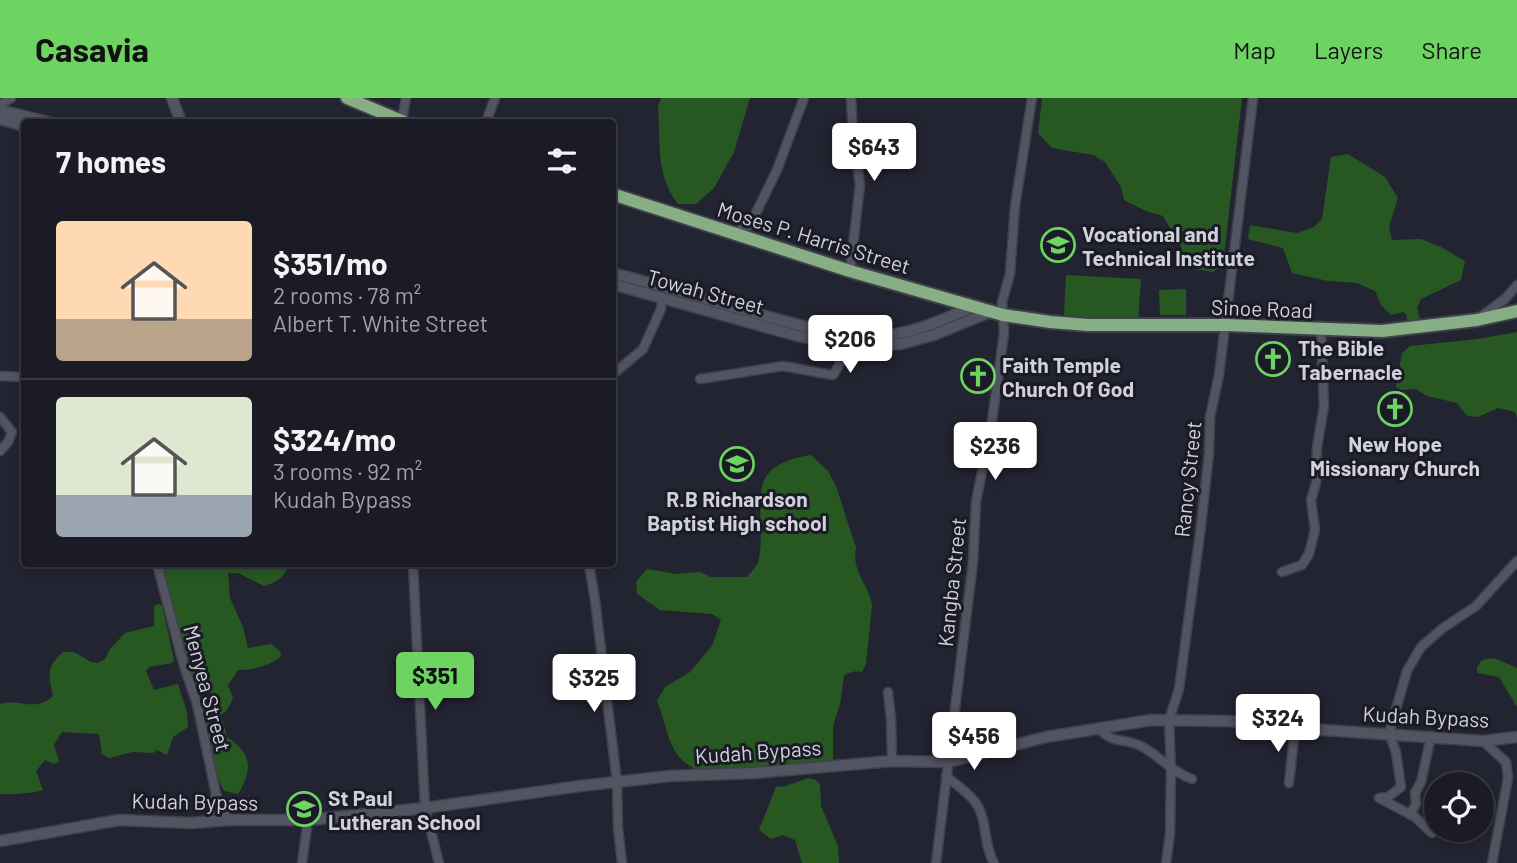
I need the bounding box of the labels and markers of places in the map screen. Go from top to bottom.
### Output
pin: $643 [833,123,915,183]
place label: Vocational and Technical Institute [1082,221,1255,270]
school or university icon: Vocational and Technical Institute [1039,226,1077,264]
pin: $206 [809,316,891,375]
place label: The Bible Tabernacle [1298,335,1402,384]
church icon: The Bible Tabernacle [1254,340,1292,378]
place label: Faith Temple Church Of God [1002,352,1134,401]
church icon: Faith Temple Church Of God [959,357,997,395]
church icon: New Hope Missionary Church [1376,390,1414,428]
pin: $236 [954,422,1036,482]
place label: New Hope Missionary Church [1310,431,1480,480]
school or university icon: R.B Richardson Baptist High school [718,445,756,483]
place label: R.B Richardson Baptist High school [647,486,827,535]
pin: $351 [394,652,476,712]
pin: $325 [553,654,635,714]
pin: $324 [1237,694,1319,754]
pin: $456 [933,712,1015,772]
place label: St Paul Lutheran School [328,785,481,834]
school or university icon: St Paul Lutheran School [285,790,323,828]

